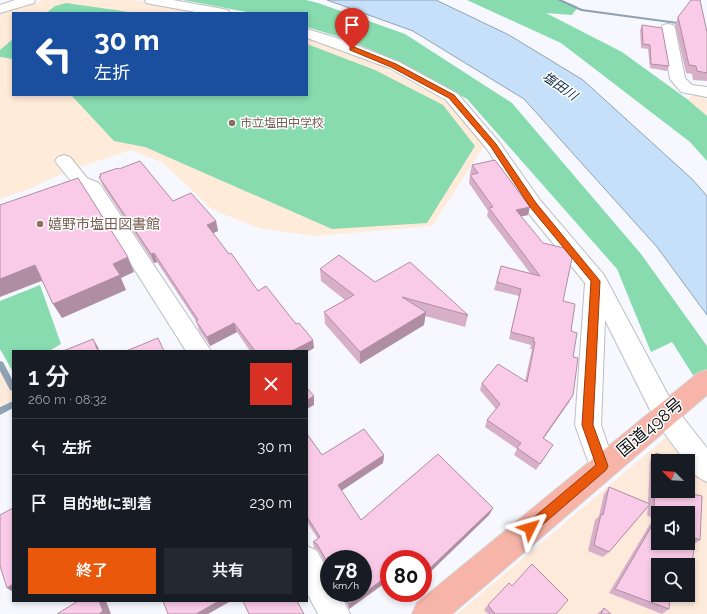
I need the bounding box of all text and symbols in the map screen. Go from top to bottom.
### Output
pin [335,8,369,49]
icon: arrive [341,14,363,36]
text: 30 m [94,24,160,57]
icon: left [28,28,80,80]
text: 左折 [94,62,130,83]
water label: 塩田川 [540,69,582,104]
place label: 市立塩田中学校 [240,116,324,130]
marker: 市立塩田中学校 [227,118,237,128]
place label: 嬉野市塩田図書館 [48,216,160,232]
marker: 嬉野市塩田図書館 [35,219,45,229]
text: 1 分 [28,362,69,391]
button: close [250,363,292,405]
text: 260 m · 08:32 [28,392,107,407]
street label: 国道498号 [613,394,687,460]
icon: left [28,436,50,458]
text: 30 m [257,438,292,456]
text: 左折 [62,439,92,457]
north arrow [651,454,695,498]
map controls [651,454,695,602]
icon: arrive [28,492,50,514]
text: 230 m [249,494,292,512]
text: 目的地に到着 [62,495,152,513]
button: sound [651,506,695,550]
position arrow [509,507,551,549]
button: 終了 [28,548,156,594]
button: 共有 [164,548,292,594]
speed limit sign: 80 [380,550,432,602]
button: search [651,558,695,602]
text: 78 [334,559,358,583]
text: km/h [333,580,359,591]

